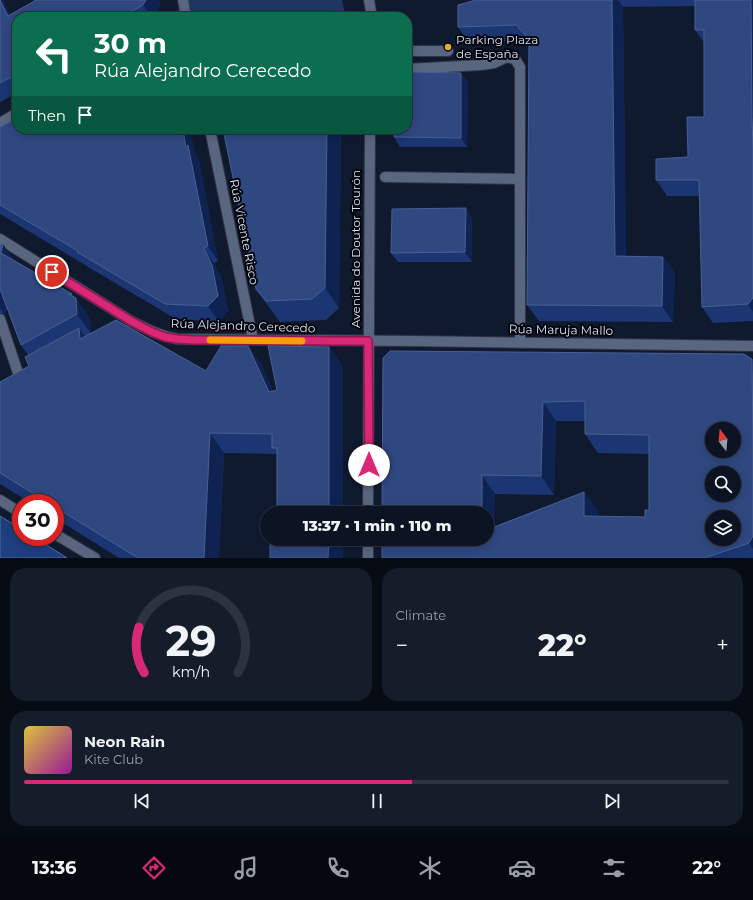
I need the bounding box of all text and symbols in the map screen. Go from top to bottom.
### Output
text: 30 m [94,26,167,60]
icon: left [28,28,80,80]
place label: Parking Plaza de España [456,32,538,61]
marker: Parking Plaza de España [443,42,453,52]
text: Rúa Alejandro Cerecedo [94,60,311,82]
icon: arrive [74,104,96,126]
text: Then [28,106,66,125]
street label: Avenida do Doutor Tourón [348,170,363,328]
street label: Rúa Vicente Risco [227,178,262,286]
pin [35,255,69,289]
icon: arrive [41,261,63,283]
street label: Rúa Alejandro Cerecedo [170,315,316,336]
street label: Rúa Maruja Mallo [509,321,613,338]
north arrow [705,422,741,458]
map controls [705,422,741,546]
position arrow [348,444,390,486]
button: search [705,466,741,502]
speed limit sign: 30 [12,494,64,546]
button: layers [705,510,741,546]
text: 13:37 · 1 min · 110 m [303,516,451,535]
text: Climate [396,607,446,623]
text: 29 [165,615,216,665]
text: 22° [538,627,586,664]
text: − [396,632,408,659]
text: + [716,632,729,659]
text: km/h [172,662,210,680]
text: Neon Rain [84,732,165,751]
text: Kite Club [84,751,143,767]
icon: previous [131,790,153,812]
icon: pause [366,790,388,812]
icon: next [601,790,623,812]
icon: directions [140,854,168,882]
icon: music [232,854,260,882]
icon: phone [324,854,352,882]
icon: climate [416,854,444,882]
icon: car [508,854,536,882]
icon: filters [600,854,628,882]
text: 13:36 [32,857,77,879]
text: 22° [692,857,721,879]

